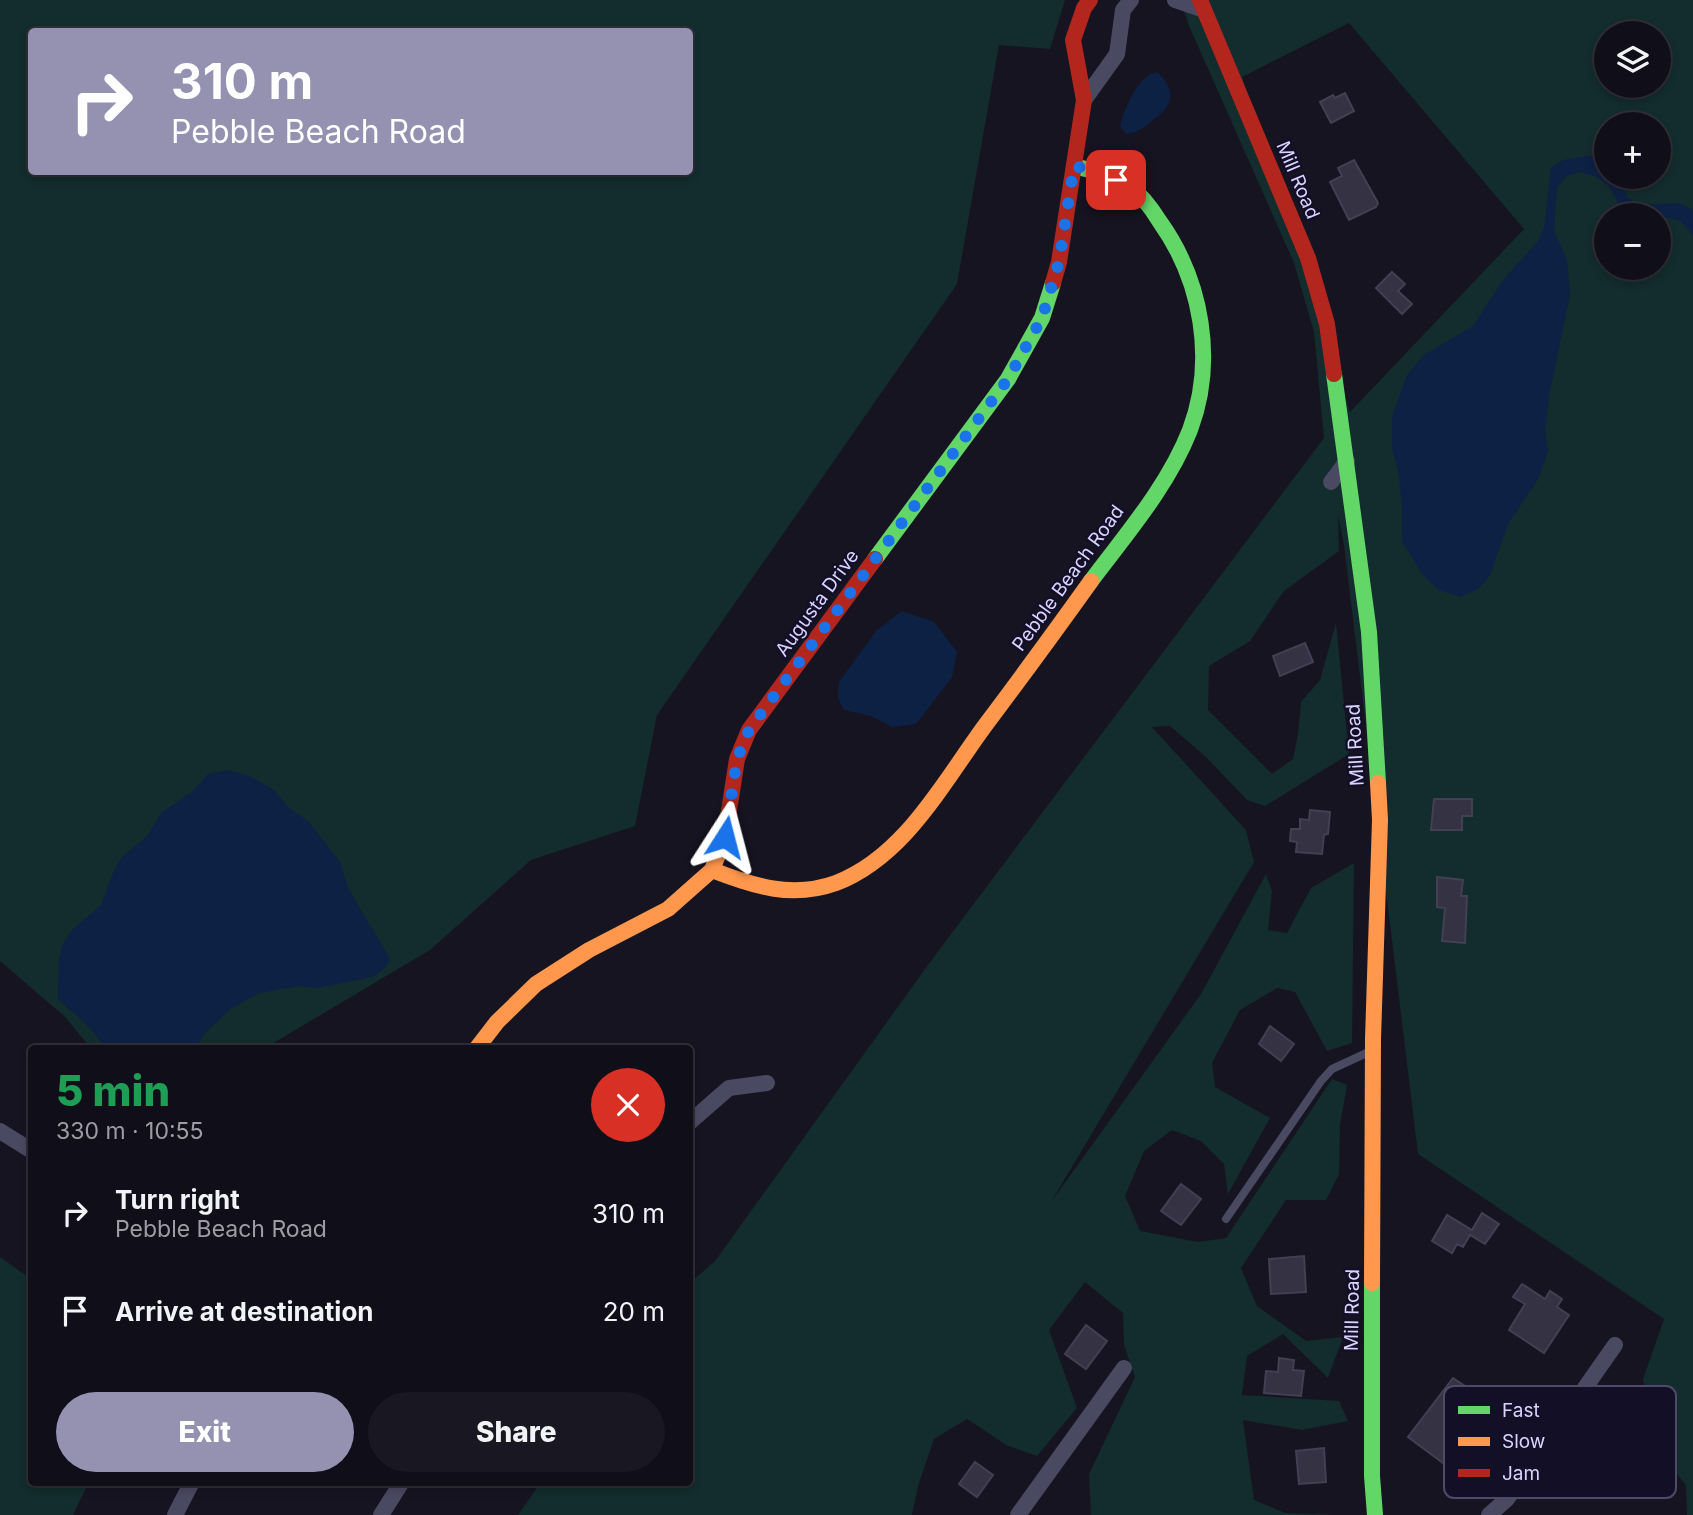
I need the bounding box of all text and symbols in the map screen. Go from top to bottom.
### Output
map controls [1594,21,1671,280]
button: layers [1594,21,1671,98]
text: 310 m [171,52,313,111]
icon: right [56,56,147,147]
text: Pebble Beach Road [171,112,466,151]
button: + [1594,112,1671,189]
street label: Mill Road [1271,138,1325,222]
pin [1086,150,1146,210]
icon: arrive [1097,161,1135,199]
button: − [1594,203,1671,280]
street label: Pebble Beach Road [1007,500,1129,656]
street label: Augusta Drive [770,545,864,661]
street label: Mill Road [1341,703,1369,787]
position arrow [688,800,762,874]
text: 5 min [56,1065,170,1116]
button: close [591,1068,665,1142]
text: 330 m · 10:55 [56,1117,204,1145]
text: Turn right [115,1184,240,1215]
icon: right [56,1194,94,1232]
text: 310 m [592,1198,665,1229]
text: Pebble Beach Road [115,1215,327,1243]
street label: Mill Road [1340,1269,1364,1351]
icon: arrive [56,1292,94,1330]
text: Arrive at destination [115,1296,374,1327]
text: 20 m [603,1296,665,1327]
legend [1444,1386,1676,1498]
button: Exit [56,1392,354,1472]
button: Share [368,1392,665,1472]
text: Fast [1502,1399,1540,1422]
text: Slow [1502,1430,1545,1453]
text: Jam [1502,1462,1540,1485]

